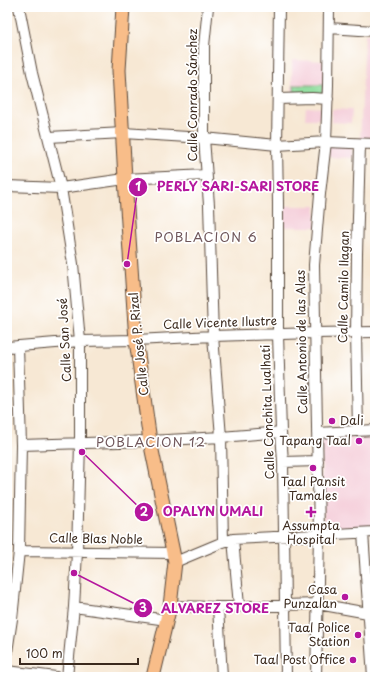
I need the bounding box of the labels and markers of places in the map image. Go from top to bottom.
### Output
callout: PERLY SARI-SARI STORE [128,174,328,199]
place label: Dali [340,411,364,429]
marker: Dali [327,416,337,426]
place label: Tapang Taal [279,431,351,449]
marker: Tapang Taal [354,436,364,446]
marker: Taal Pansit Tamales [308,463,318,473]
place label: Taal Pansit Tamales [281,472,345,504]
callout: OPALYN UMALI [134,499,272,524]
marker: Assumpta Hospital [305,506,317,518]
place label: Assumpta Hospital [282,516,340,548]
place label: Casa Punzalan [283,580,337,612]
marker: Casa Punzalan [340,592,350,602]
callout: ALVAREZ STORE [133,596,278,621]
place label: Taal Police Station [288,618,350,650]
marker: Taal Police Station [353,630,363,640]
place label: Taal Post Office [254,650,345,668]
marker: Taal Post Office [348,655,358,665]

